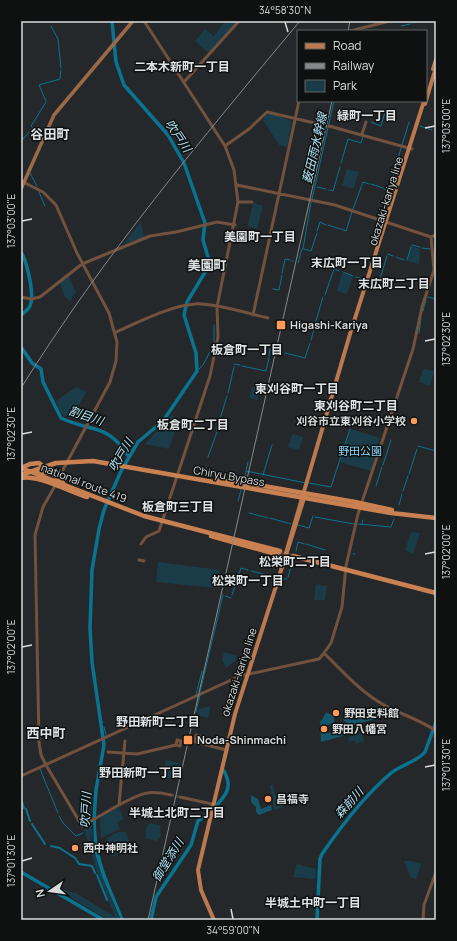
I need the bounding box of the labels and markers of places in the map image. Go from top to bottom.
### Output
place label: Higashi-Kariya [290,317,368,332]
marker: Higashi-Kariya [275,319,287,331]
place label: 刈谷市立東刈谷小学校 [296,413,406,428]
marker: 刈谷市立東刈谷小学校 [409,416,419,426]
place label: 野田史料館 [344,705,399,720]
marker: 野田史料館 [331,708,341,718]
place label: 野田八幡宮 [332,721,387,736]
marker: 野田八幡宮 [319,724,329,734]
place label: Noda-Shinmachi [197,732,286,747]
marker: Noda-Shinmachi [182,734,194,746]
place label: 昌福寺 [276,791,309,806]
marker: 昌福寺 [263,794,273,804]
place label: 西中神明社 [83,840,138,855]
marker: 西中神明社 [70,843,80,853]

